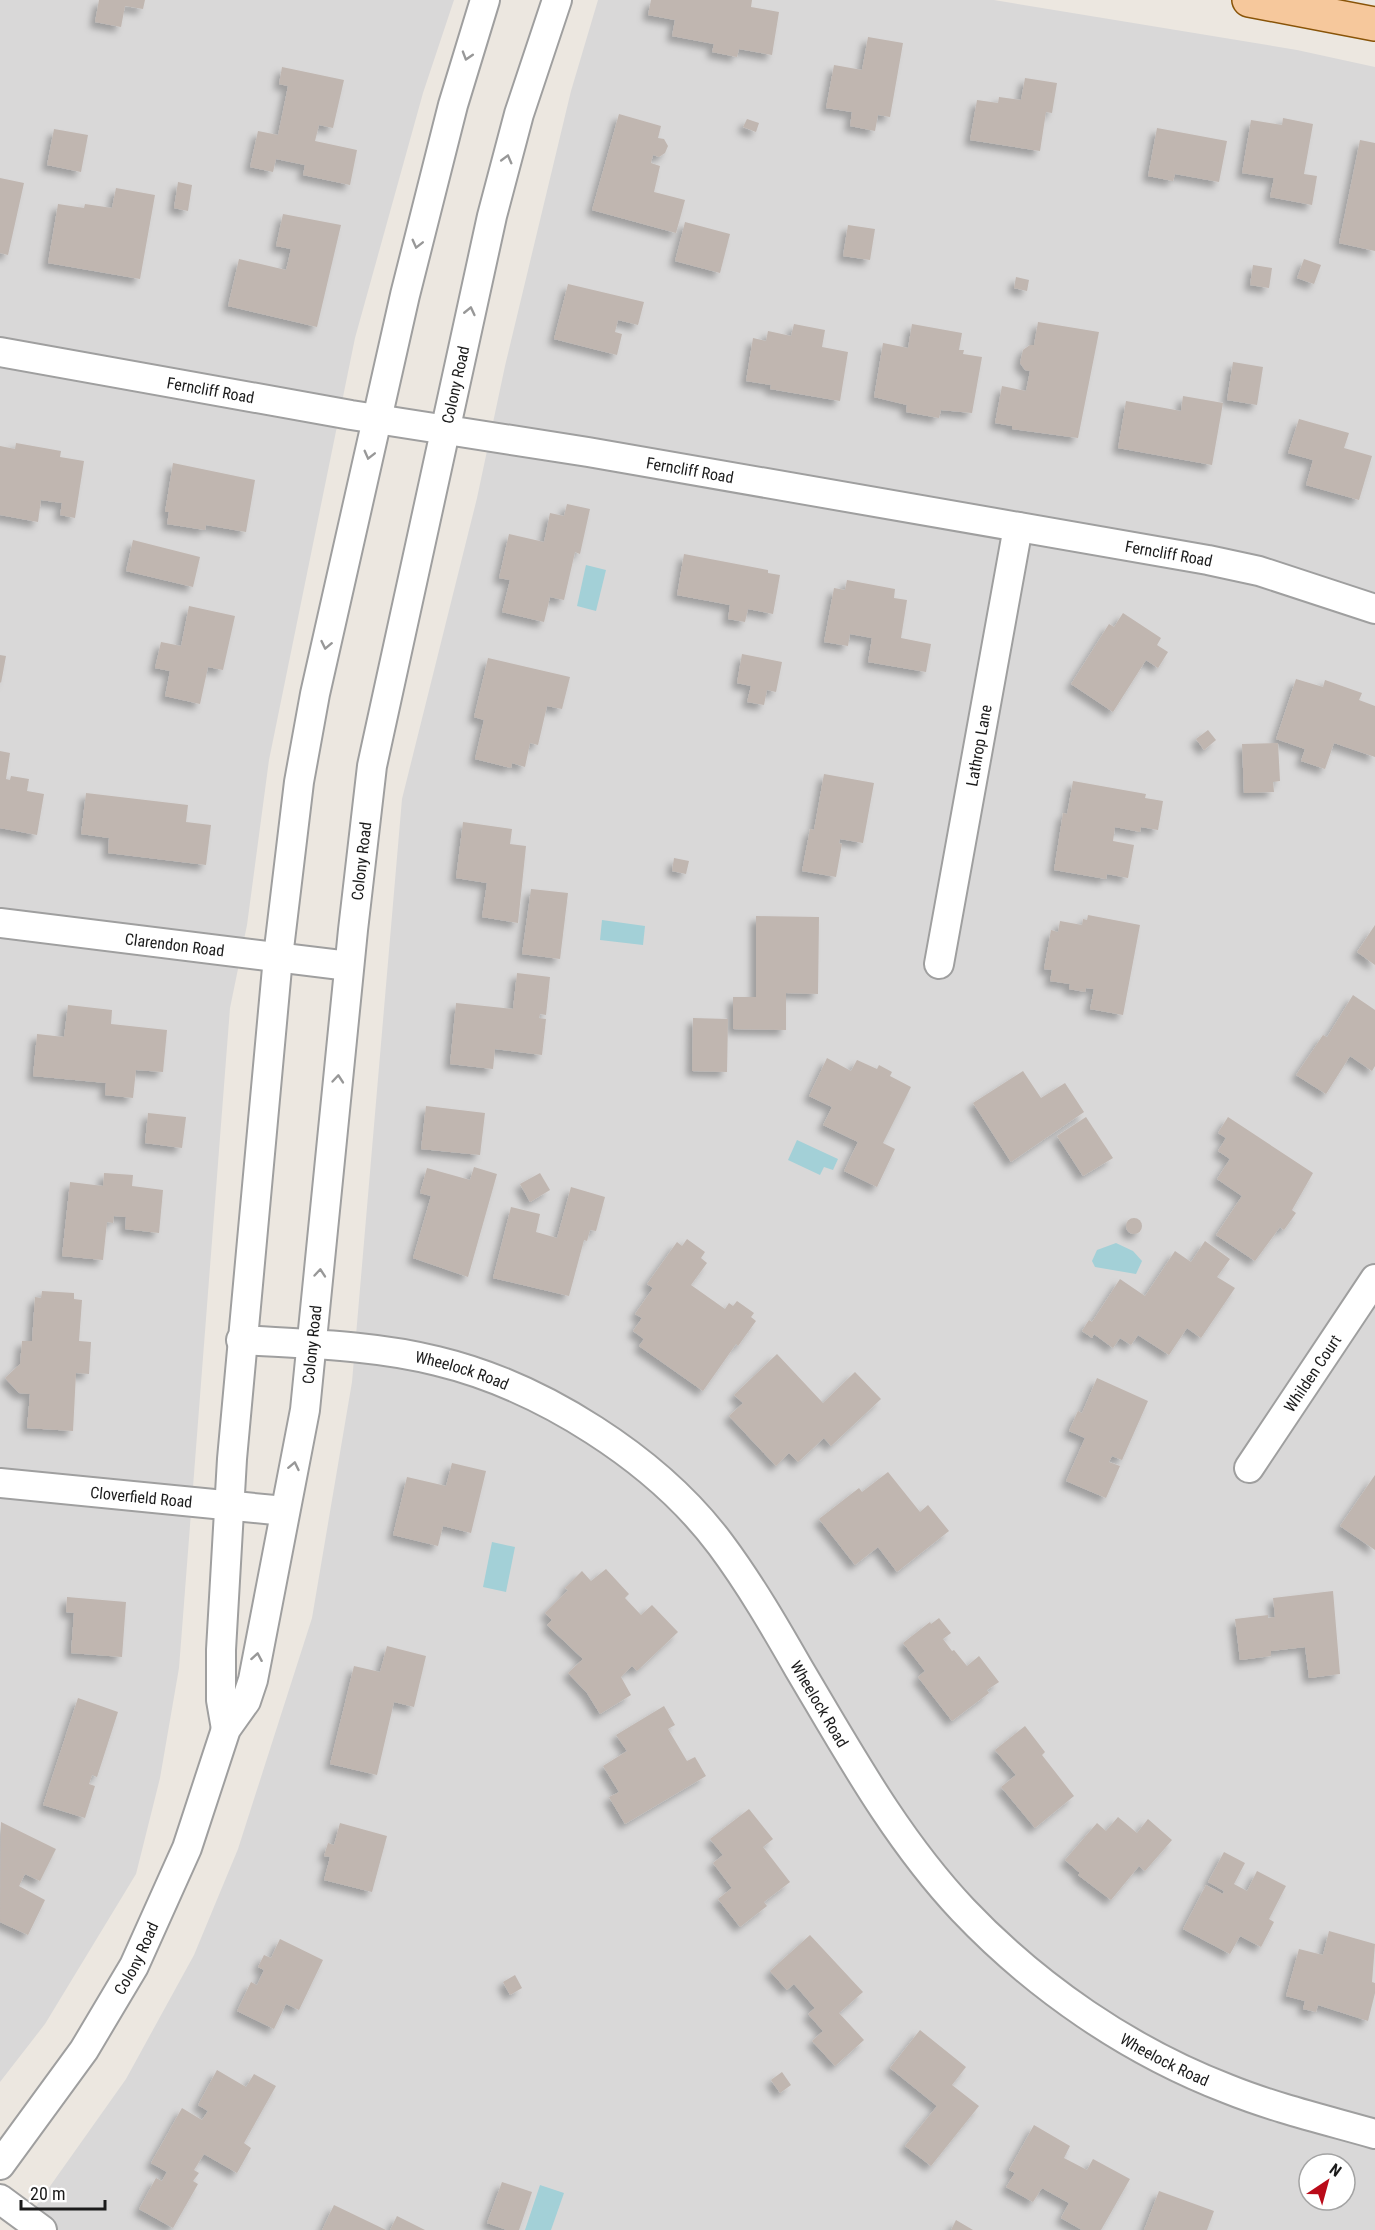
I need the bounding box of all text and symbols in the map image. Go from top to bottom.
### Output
one-way arrow [462,50,474,61]
one-way arrow [500,155,512,165]
one-way arrow [412,239,425,249]
one-way arrow [463,306,476,316]
street label: Colony Road [437,344,473,425]
street label: Ferncliff Road [165,373,256,407]
one-way arrow [364,449,377,459]
street label: Ferncliff Road [645,453,735,487]
street label: Ferncliff Road [1124,536,1214,570]
one-way arrow [320,639,333,649]
street label: Lathrop Lane [962,703,995,788]
street label: Colony Road [347,821,375,901]
street label: Clarendon Road [124,929,225,960]
one-way arrow [331,1074,344,1083]
one-way arrow [313,1268,326,1277]
street label: Colony Road [298,1304,325,1385]
street label: Whilden Court [1280,1331,1345,1415]
street label: Wheelock Road [414,1347,512,1393]
one-way arrow [287,1461,300,1471]
street label: Cloverfield Road [89,1482,193,1511]
one-way arrow [250,1653,263,1663]
street label: Wheelock Road [787,1657,853,1751]
street label: Colony Road [110,1919,162,1998]
street label: Wheelock Road [1117,2029,1212,2090]
north arrow [1297,2152,1357,2212]
text: N [1326,2160,1345,2181]
scale bar [21,2173,105,2211]
text: 20 m [30,2183,65,2204]

